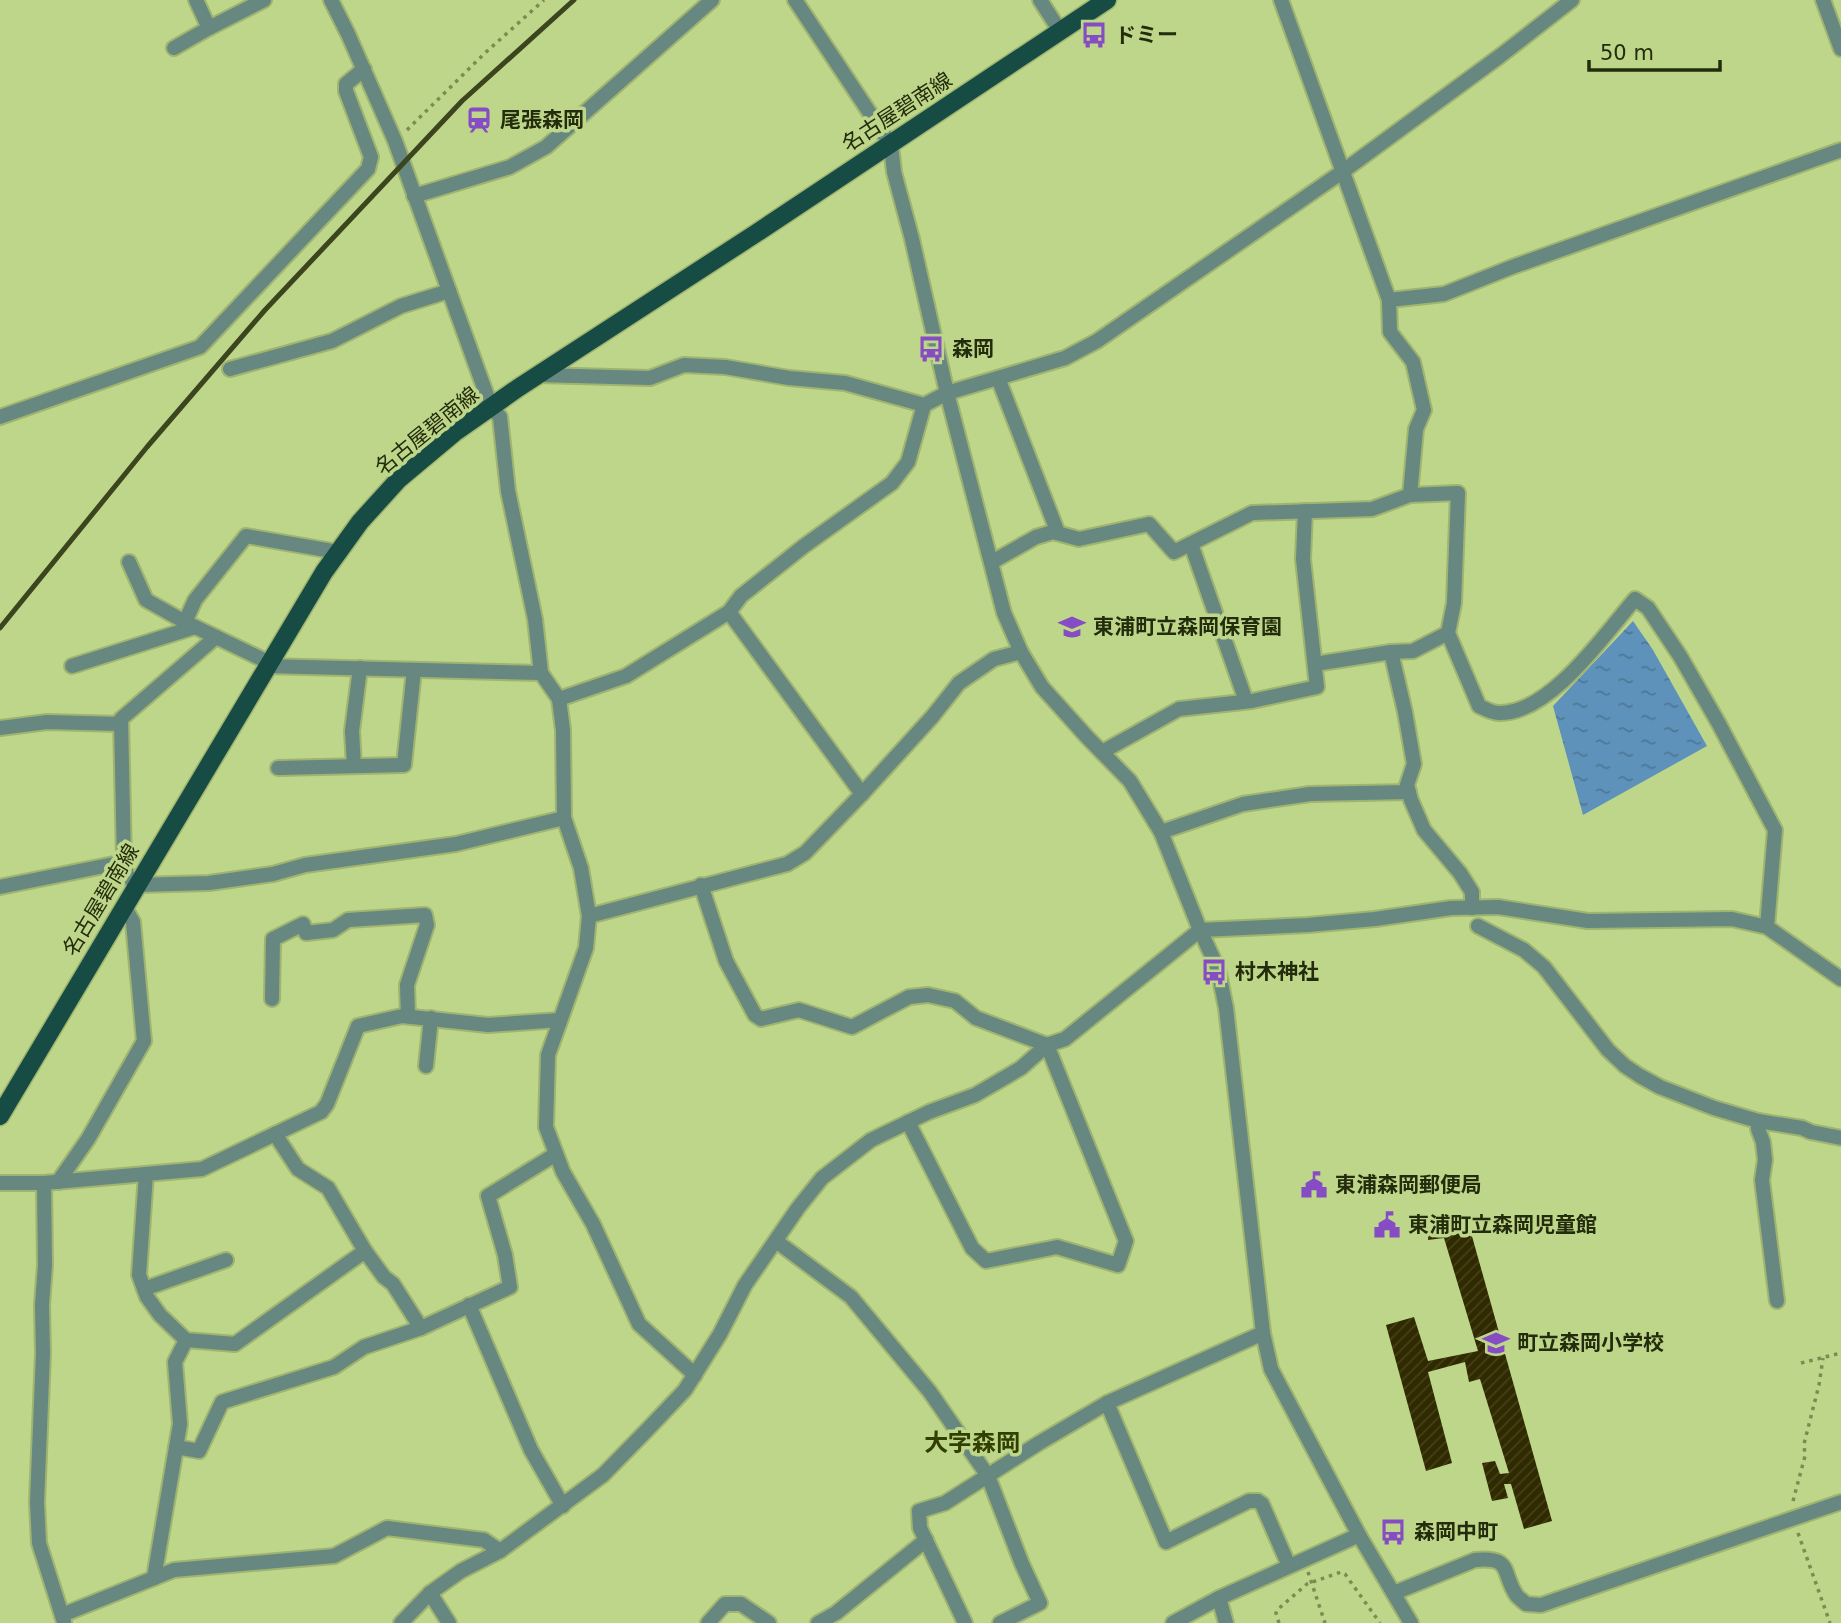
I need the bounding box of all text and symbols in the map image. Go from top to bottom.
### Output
bus stop icon: ドミー [1079,20,1109,50]
place label: ドミー [1115,23,1178,47]
scale bar [1589,28,1720,72]
text: 50 m [1600,41,1654,65]
street label: 名古屋碧南線 [838,68,956,156]
station icon: 尾張森岡 [464,105,494,135]
place label: 尾張森岡 [500,108,584,132]
bus stop icon: 森岡 [916,334,946,364]
place label: 森岡 [952,337,994,361]
street label: 名古屋碧南線 [370,382,484,480]
school or university icon: 東浦町立森岡保育園 [1057,612,1087,642]
place label: 東浦町立森岡保育園 [1093,615,1282,639]
street label: 名古屋碧南線 [58,840,144,960]
bus stop icon: 村木神社 [1199,957,1229,987]
place label: 村木神社 [1235,960,1319,984]
public building icon: 東浦森岡郵便局 [1299,1170,1329,1200]
place label: 東浦森岡郵便局 [1335,1173,1482,1197]
public building icon: 東浦町立森岡児童館 [1372,1210,1402,1240]
place label: 東浦町立森岡児童館 [1408,1213,1597,1237]
school or university icon: 町立森岡小学校 [1481,1328,1511,1358]
place label: 町立森岡小学校 [1517,1331,1664,1355]
district label: 大字森岡 [924,1429,1020,1457]
bus stop icon: 森岡中町 [1378,1517,1408,1547]
place label: 森岡中町 [1414,1520,1498,1544]

